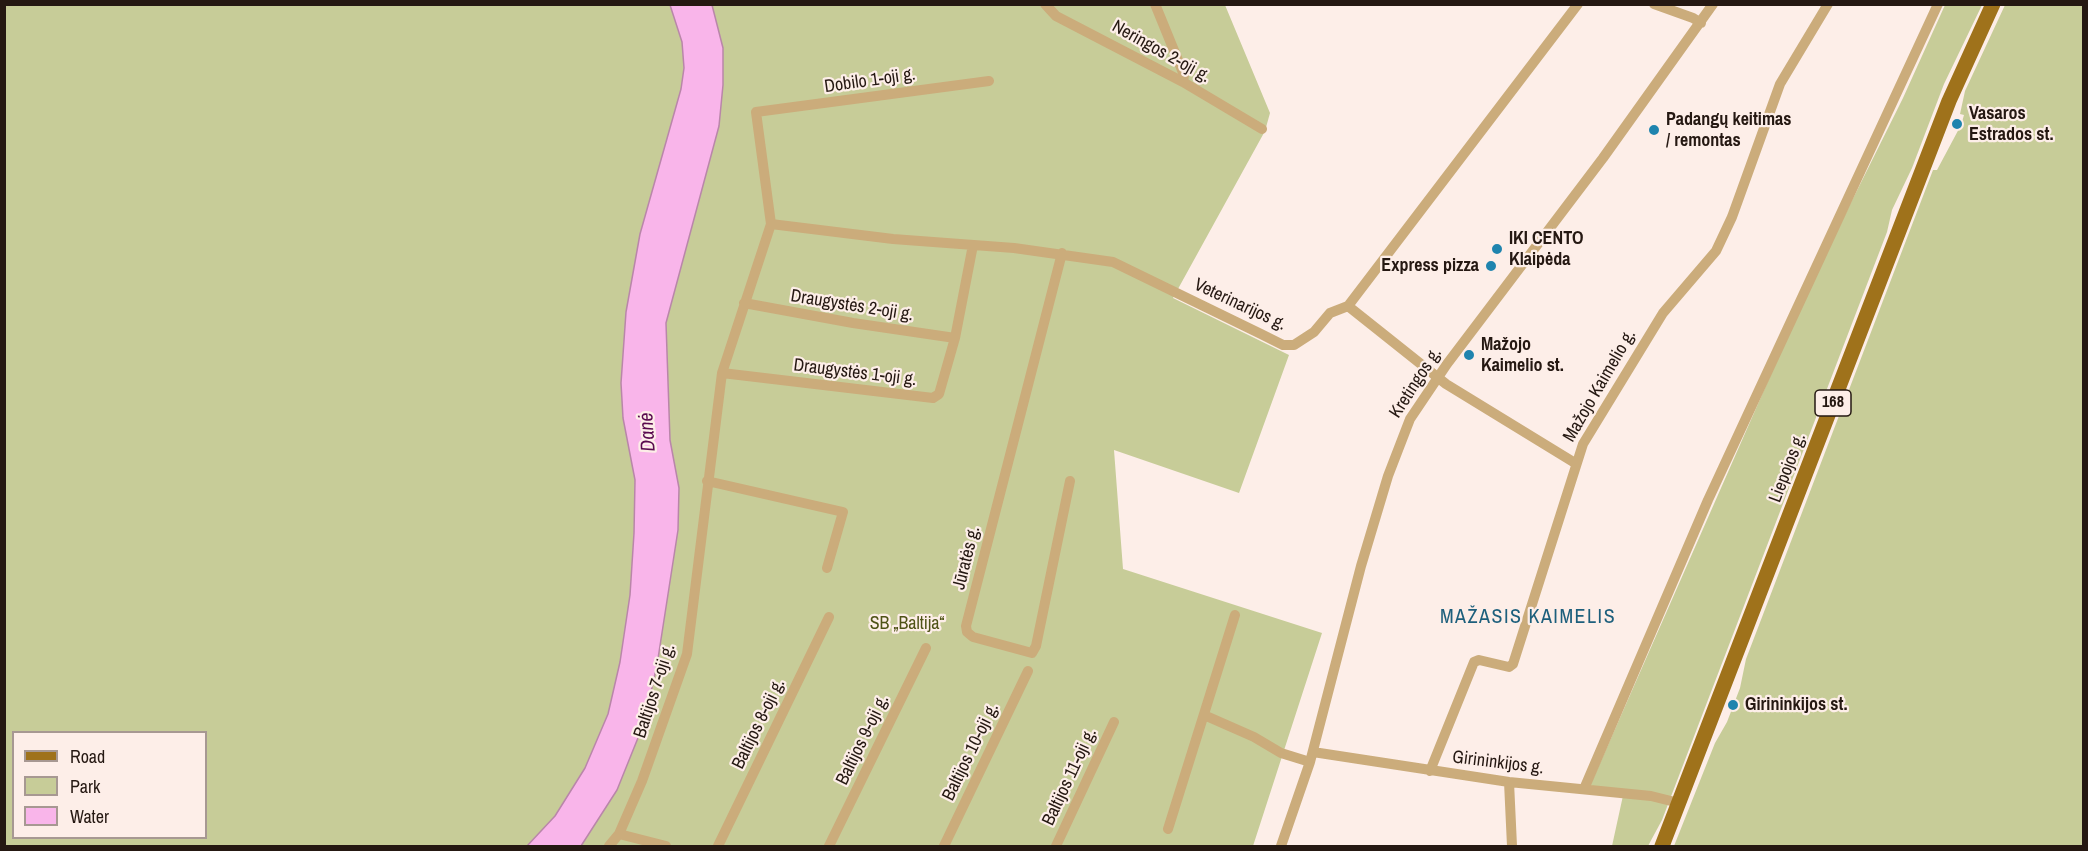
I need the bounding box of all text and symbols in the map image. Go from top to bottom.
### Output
street label: Neringos 2-oji g. [1108,16,1214,88]
street label: Dobilo 1-oji g. [823,64,917,98]
place label: Vasaros Estrados st. [1969,103,2053,146]
place label: Padangų keitimas / remontas [1666,109,1792,152]
marker: Vasaros Estrados st. [1950,117,1964,131]
marker: Padangų keitimas / remontas [1647,123,1661,137]
place label: IKI CENTO Klaipėda [1509,228,1583,270]
marker: IKI CENTO Klaipėda [1490,242,1504,256]
place label: Express pizza [1381,255,1479,277]
marker: Express pizza [1484,259,1498,273]
street label: Veterinarijos g. [1190,274,1290,336]
street label: Draugystės 2-oji g. [789,286,915,326]
street label: Mažojo Kaimelio g. [1559,326,1641,446]
place label: Mažojo Kaimelio st. [1481,334,1564,376]
street label: Kretingos g. [1385,344,1447,422]
marker: Mažojo Kaimelio st. [1462,348,1476,362]
street label: Draugystės 1-oji g. [792,355,918,391]
road number: 168 [1815,390,1851,416]
water label: Danė [635,412,661,452]
street label: Liepojos g. [1765,430,1811,506]
street label: Jūratės g. [949,524,985,592]
district label: MAŽASIS KAIMELIS [1440,606,1616,630]
park label: SB „Baltija“ [870,613,944,635]
street label: Baltijos 7-oji g. [630,641,680,741]
street label: Baltijos 8-oji g. [728,675,790,773]
street label: Baltijos 9-oji g. [832,691,894,789]
place label: Girininkijos st. [1745,694,1848,716]
marker: Girininkijos st. [1726,698,1740,712]
street label: Baltijos 10-oji g. [938,700,1004,804]
street label: Baltijos 11-oji g. [1038,725,1102,829]
legend [12,731,207,839]
text: Road [70,744,105,769]
street label: Girininkijos g. [1451,747,1545,779]
text: Park [70,774,100,799]
text: Water [70,804,109,829]

